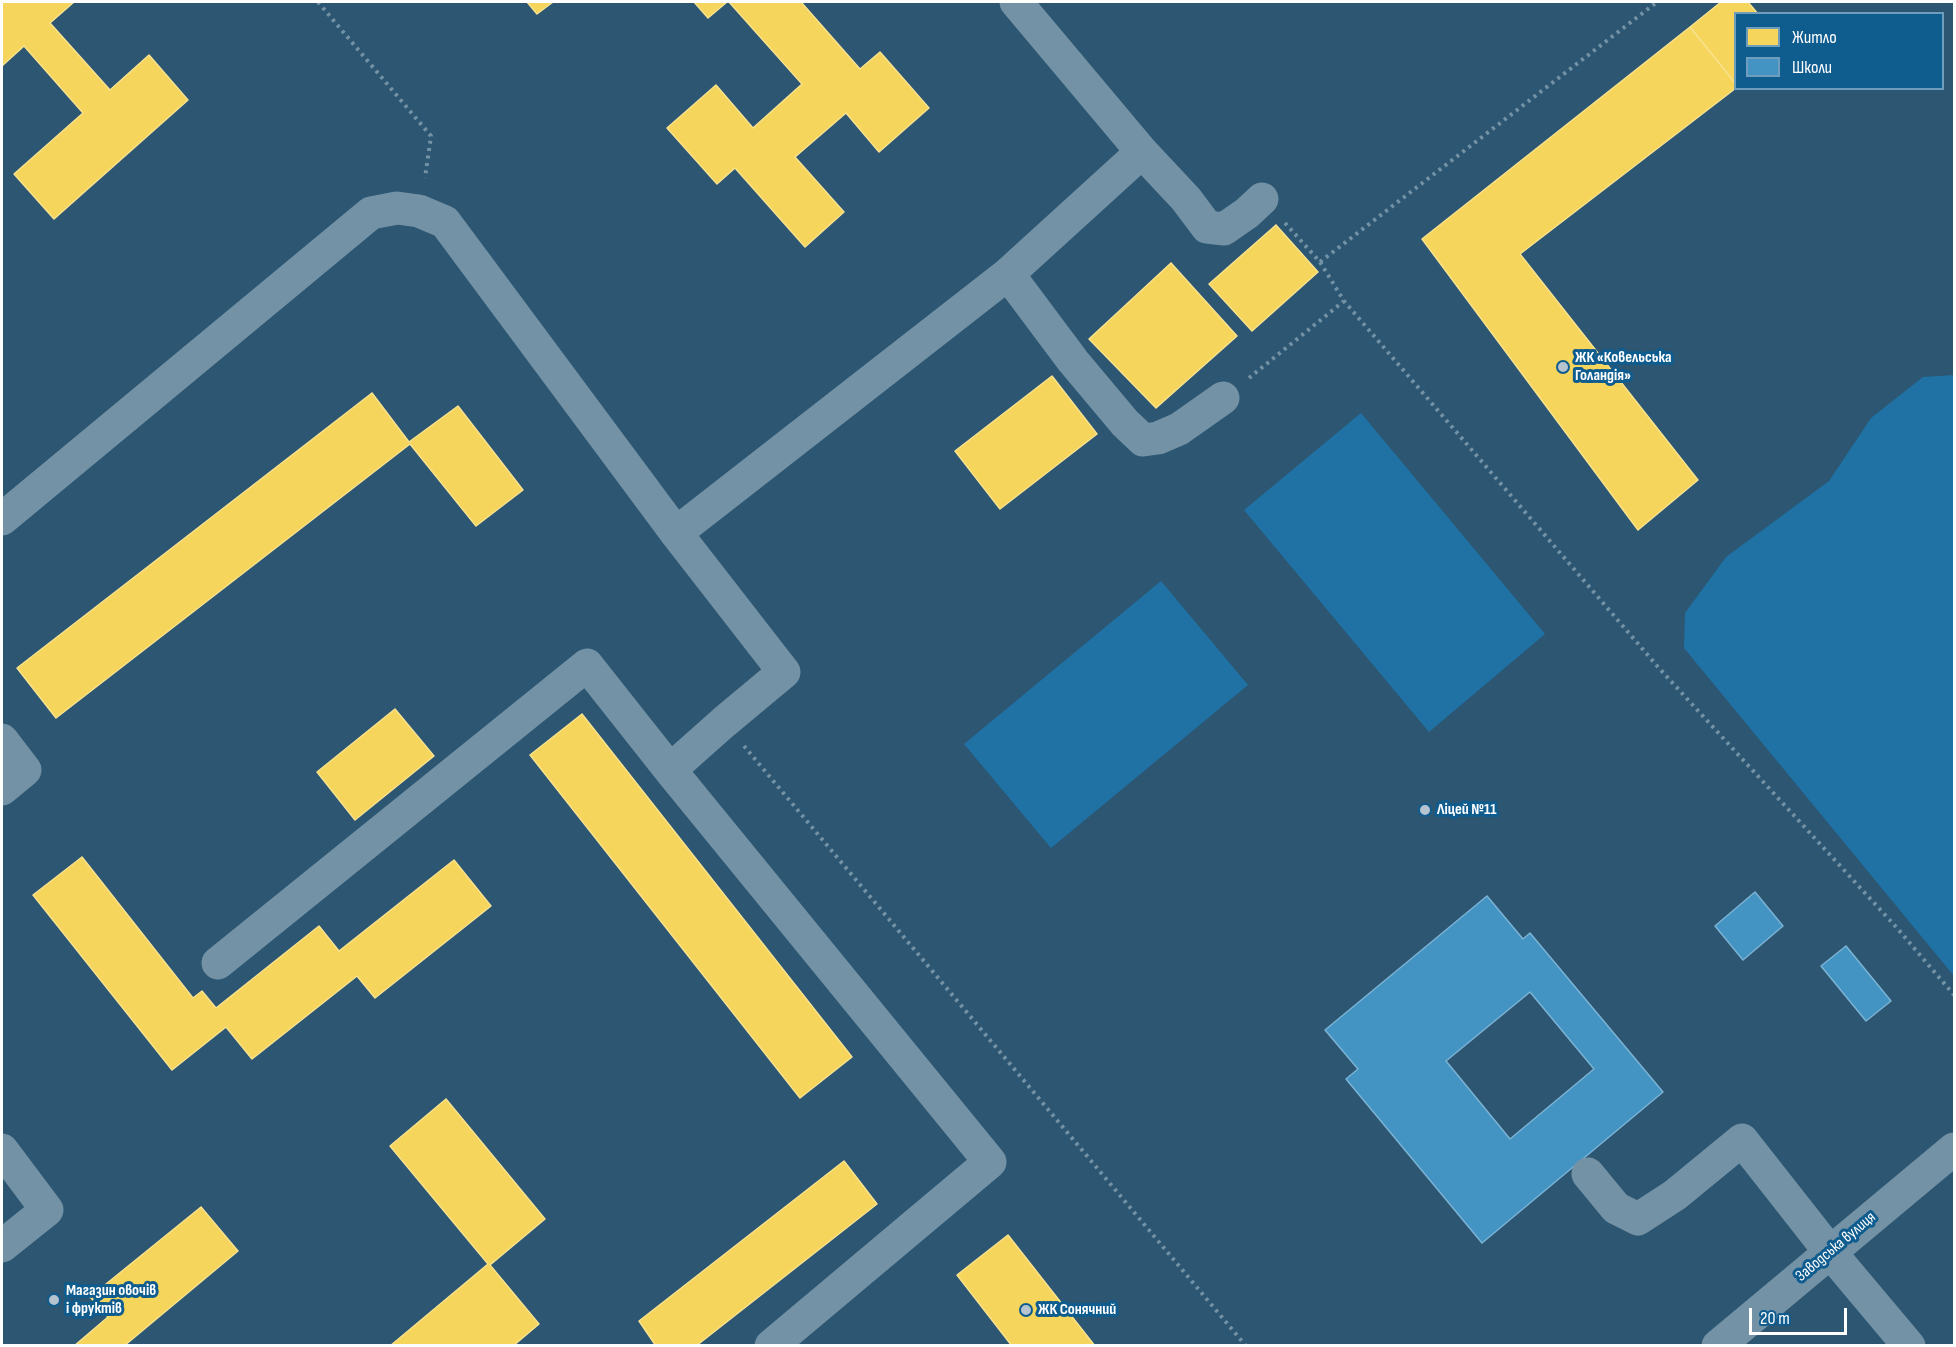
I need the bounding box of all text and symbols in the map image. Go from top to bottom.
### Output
legend [1734,12,1944,90]
text: Житло [1792,27,1837,48]
text: Школи [1792,57,1832,78]
place label: ЖК «Ковельська Голандія» [1575,348,1672,386]
marker: ЖК «Ковельська Голандія» [1556,360,1570,374]
place label: Ліцей №11 [1437,800,1497,820]
marker: Ліцей №11 [1418,803,1432,817]
street label: Заводська вулиця [1792,1208,1880,1286]
place label: Магазин овочів і фруктів [66,1281,156,1319]
marker: Магазин овочів і фруктів [47,1293,61,1307]
scale bar [1752,1296,1850,1334]
place label: ЖК Сонячний [1038,1300,1116,1320]
marker: ЖК Сонячний [1019,1303,1033,1317]
text: 20 m [1760,1308,1790,1329]

